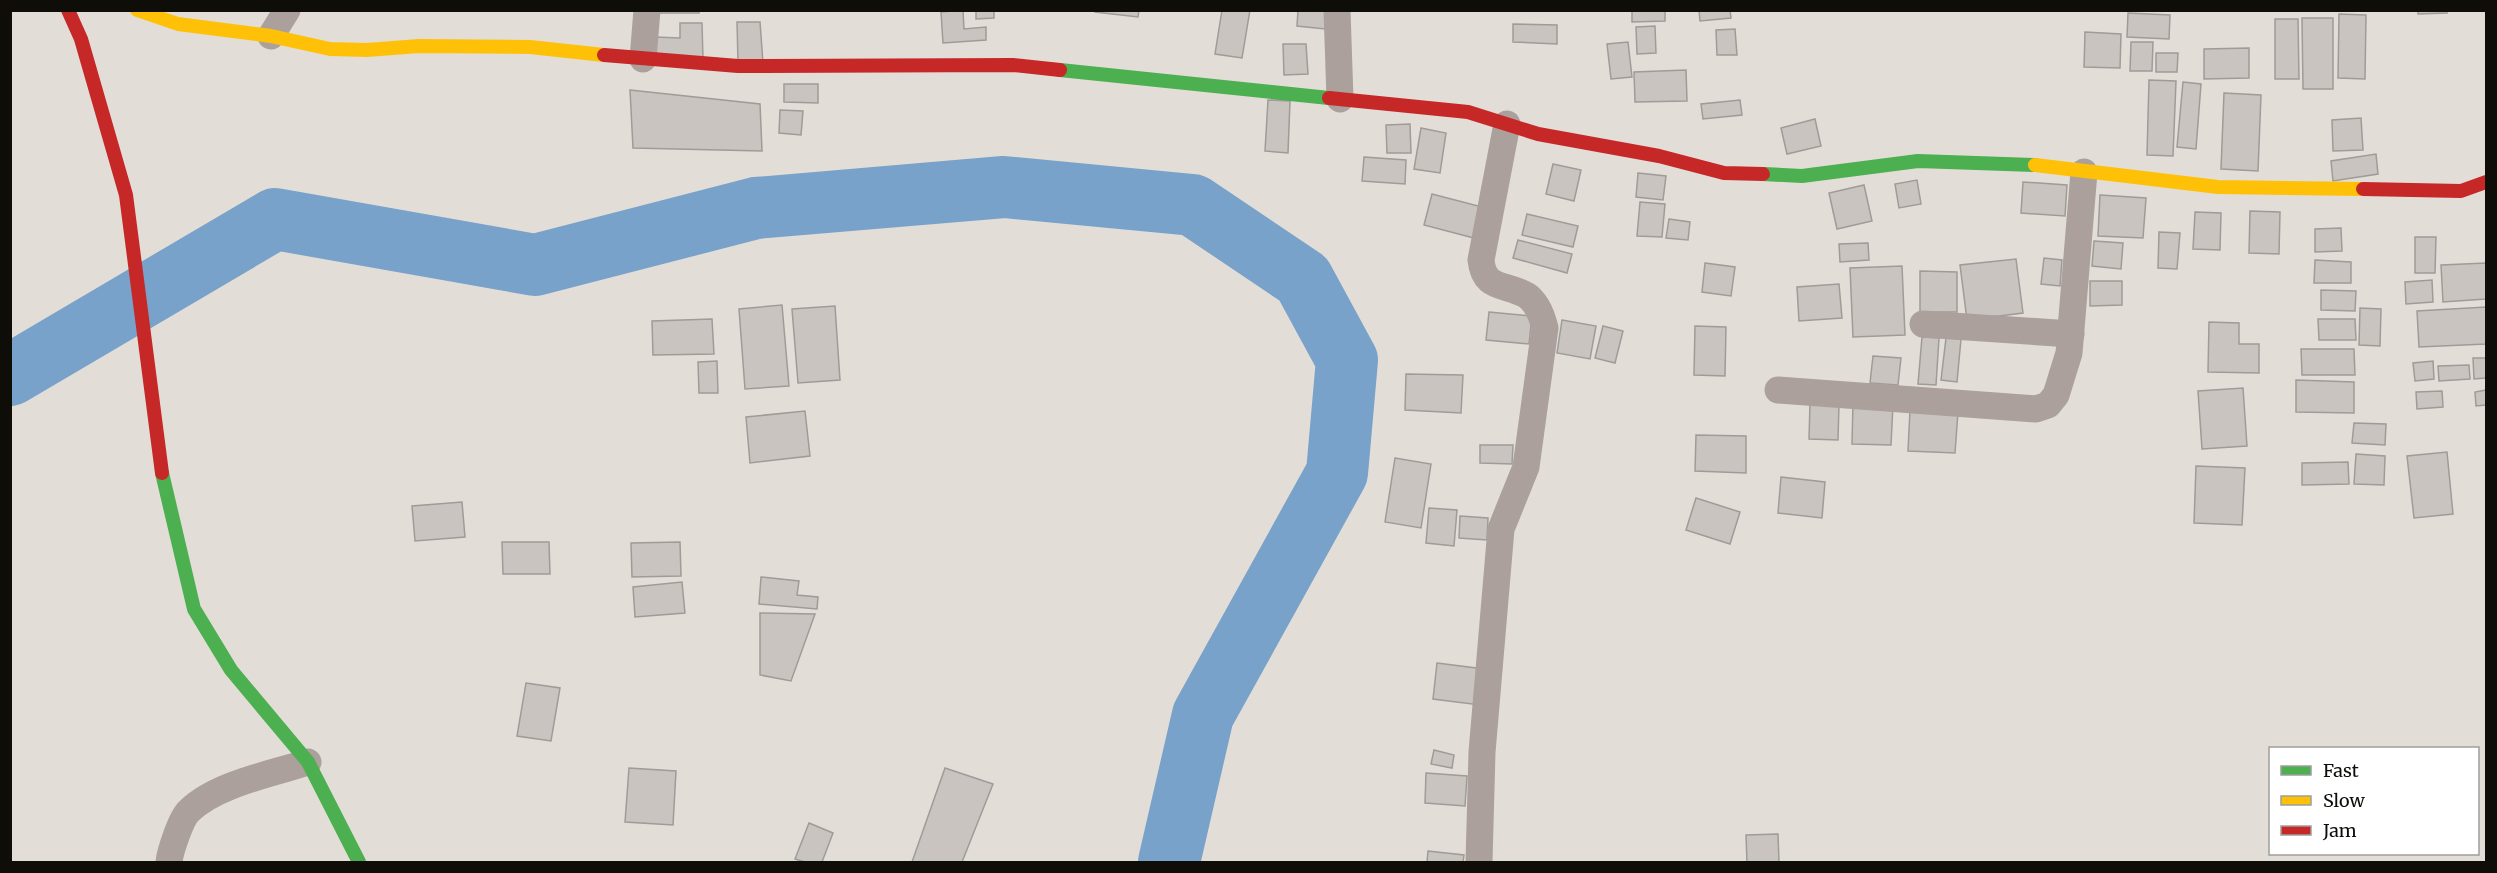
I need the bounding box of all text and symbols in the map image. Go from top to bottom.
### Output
legend [2269,747,2479,855]
text: Fast [2323,759,2359,782]
text: Slow [2323,789,2366,812]
text: Jam [2322,819,2357,842]

